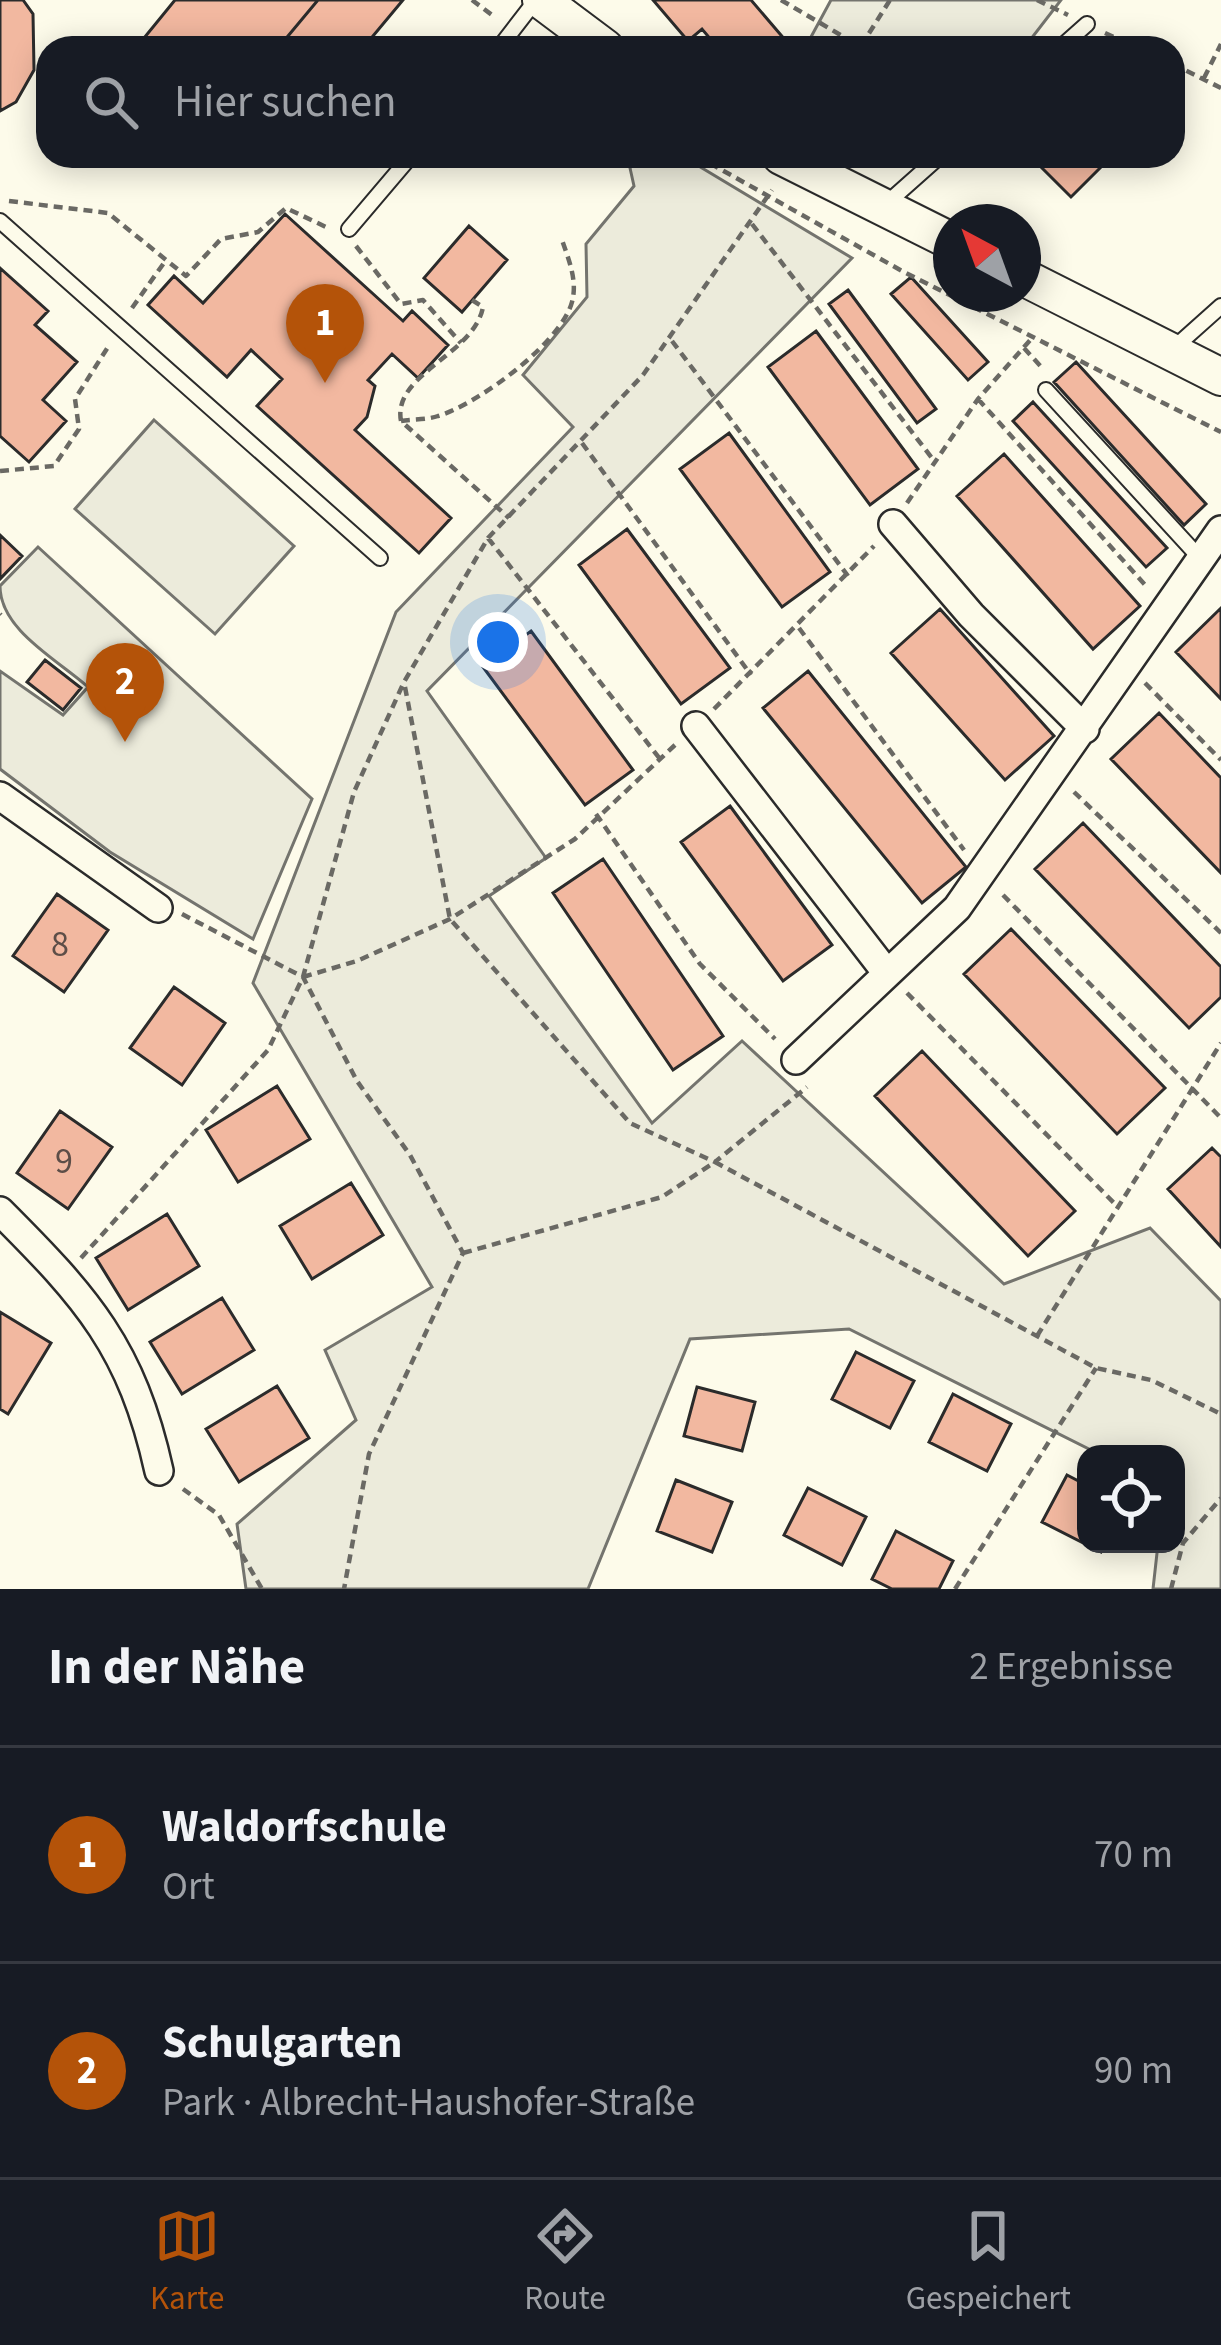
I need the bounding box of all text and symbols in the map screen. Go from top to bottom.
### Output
search box [36,36,1185,168]
icon: search [78,69,144,135]
text: Hier suchen [174,70,397,134]
north arrow [933,204,1041,312]
pin: 1 [286,284,364,383]
your location [468,612,528,672]
pin: 2 [86,643,164,742]
house number: 8 [51,919,69,970]
house number: 9 [55,1136,73,1187]
map controls [1077,1445,1185,1553]
button: locate [1077,1445,1185,1553]
text: In der Nähe [48,1631,305,1703]
text: 2 Ergebnisse [969,1639,1173,1695]
text: Waldorfschule [162,1795,447,1859]
text: 1 [77,1827,97,1883]
text: 70 m [1094,1827,1173,1883]
text: Ort [162,1859,215,1915]
text: Schulgarten [162,2011,402,2075]
text: 2 [77,2043,97,2099]
text: 90 m [1094,2043,1173,2099]
text: Park · Albrecht-Haushofer-Straße [162,2075,695,2131]
tab: Karte [150,2203,224,2322]
tab: Route [524,2203,606,2322]
tab: Gespeichert [906,2203,1071,2322]

